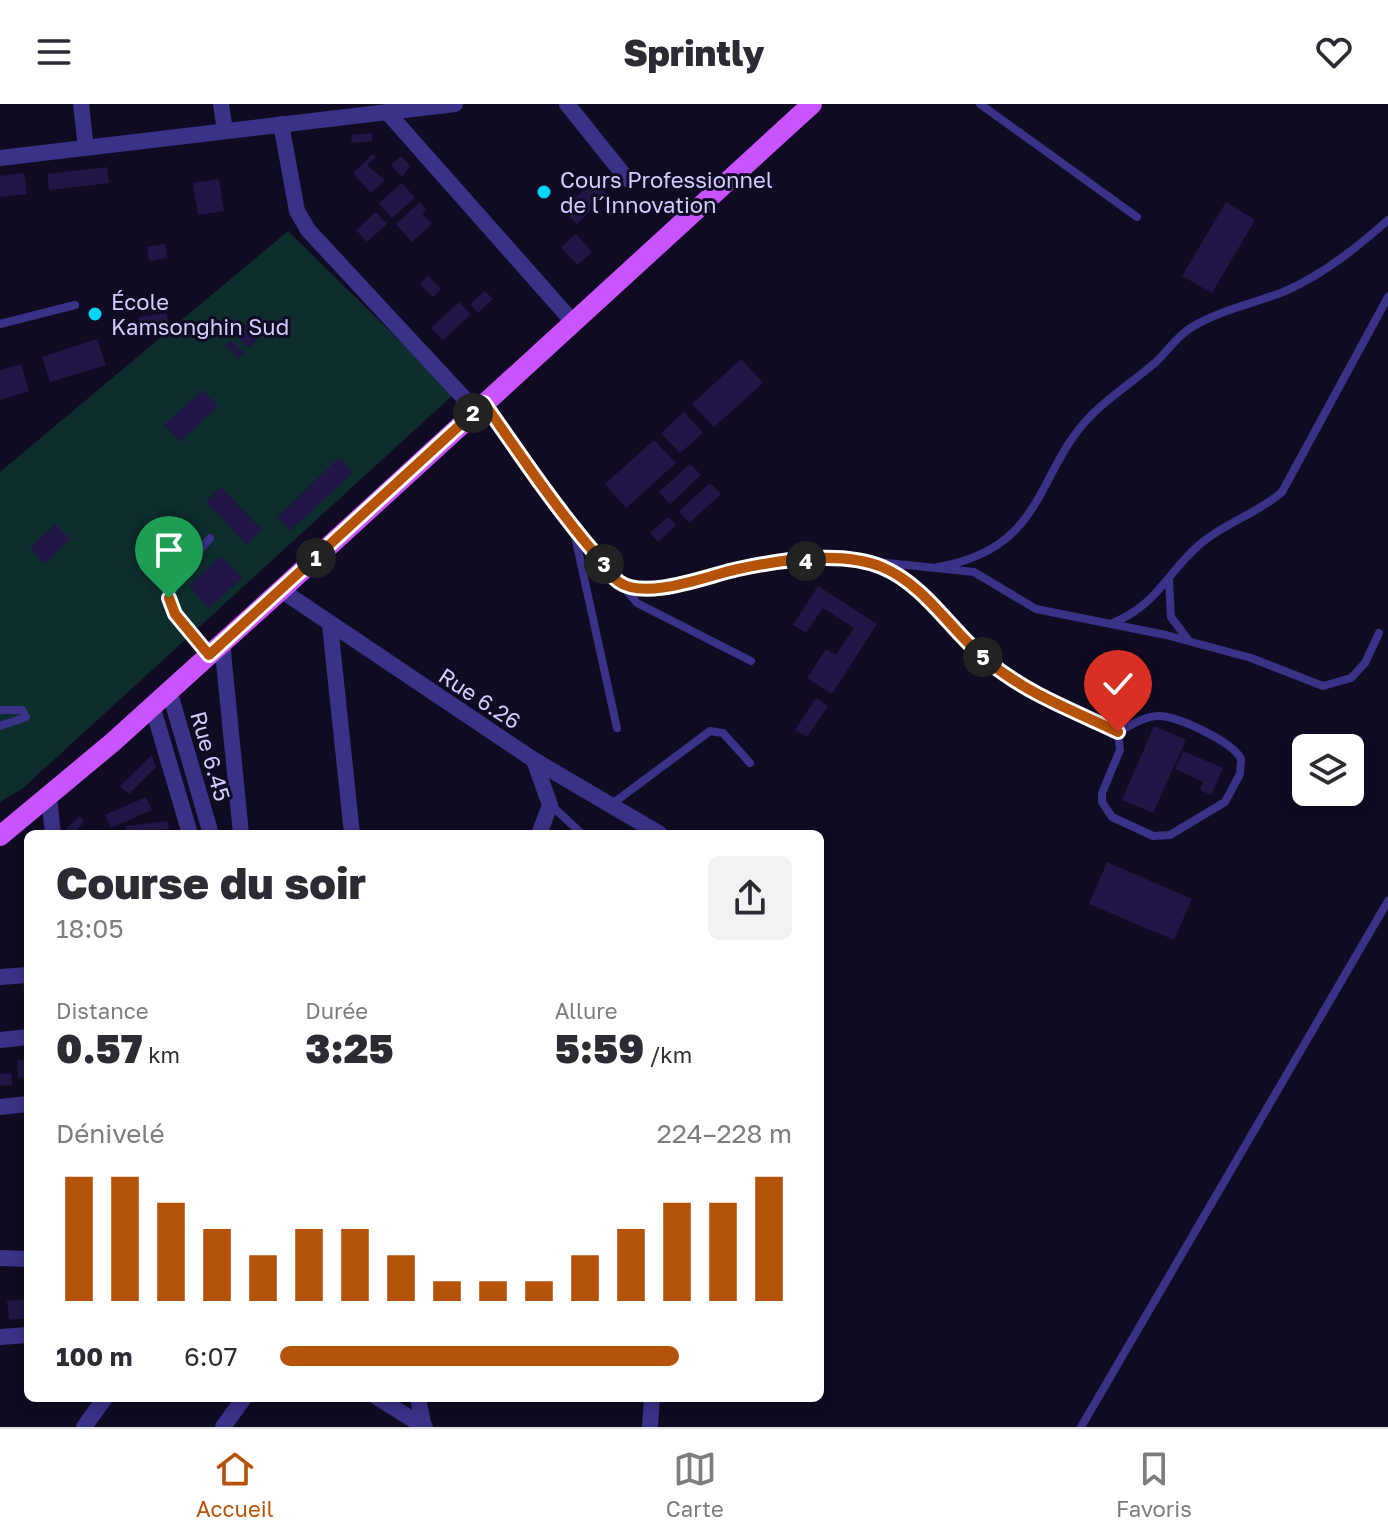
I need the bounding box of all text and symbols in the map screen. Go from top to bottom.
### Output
icon: menu [32,30,76,74]
icon: heart [1312,30,1356,74]
text: Sprintly [623,31,765,74]
place label: Cours Professionnel de l´Innovation [560,166,773,218]
marker: Cours Professionnel de l´Innovation [535,183,553,201]
place label: École Kamsonghin Sud [111,288,289,340]
marker: École Kamsonghin Sud [86,305,104,323]
pin: 2 [453,393,493,433]
text: 2 [466,399,480,426]
pin [135,516,203,598]
icon: arrive [147,528,191,572]
pin: 1 [296,538,336,578]
pin: 4 [786,541,826,581]
text: 1 [310,544,322,571]
pin: 3 [584,544,624,584]
text: 4 [799,547,813,574]
text: 3 [597,550,611,577]
pin: 5 [963,637,1003,677]
text: 5 [976,643,990,670]
pin [1084,650,1152,732]
street label: Rue 6.26 [434,662,526,734]
icon: check [1096,662,1140,706]
street label: Rue 6.45 [185,708,237,804]
map controls [1292,734,1364,806]
button: layers [1292,734,1364,806]
text: Course du soir [56,856,366,909]
button: share [708,856,792,940]
text: 18:05 [56,913,123,944]
text: Distance [56,997,148,1024]
text: Durée [305,997,368,1024]
text: Allure [555,997,617,1024]
text: 0.57 [56,1024,143,1072]
text: 3:25 [305,1024,394,1072]
text: 5:59 [555,1024,644,1072]
text: km [143,1041,180,1068]
text: /km [644,1041,692,1068]
text: Dénivelé [56,1118,165,1149]
text: 224–228 m [657,1118,792,1149]
text: 100 m [56,1341,132,1372]
text: 6:07 [184,1341,237,1372]
tab: Accueil [196,1447,274,1522]
tab: Carte [666,1447,724,1522]
tab: Favoris [1116,1447,1192,1522]

